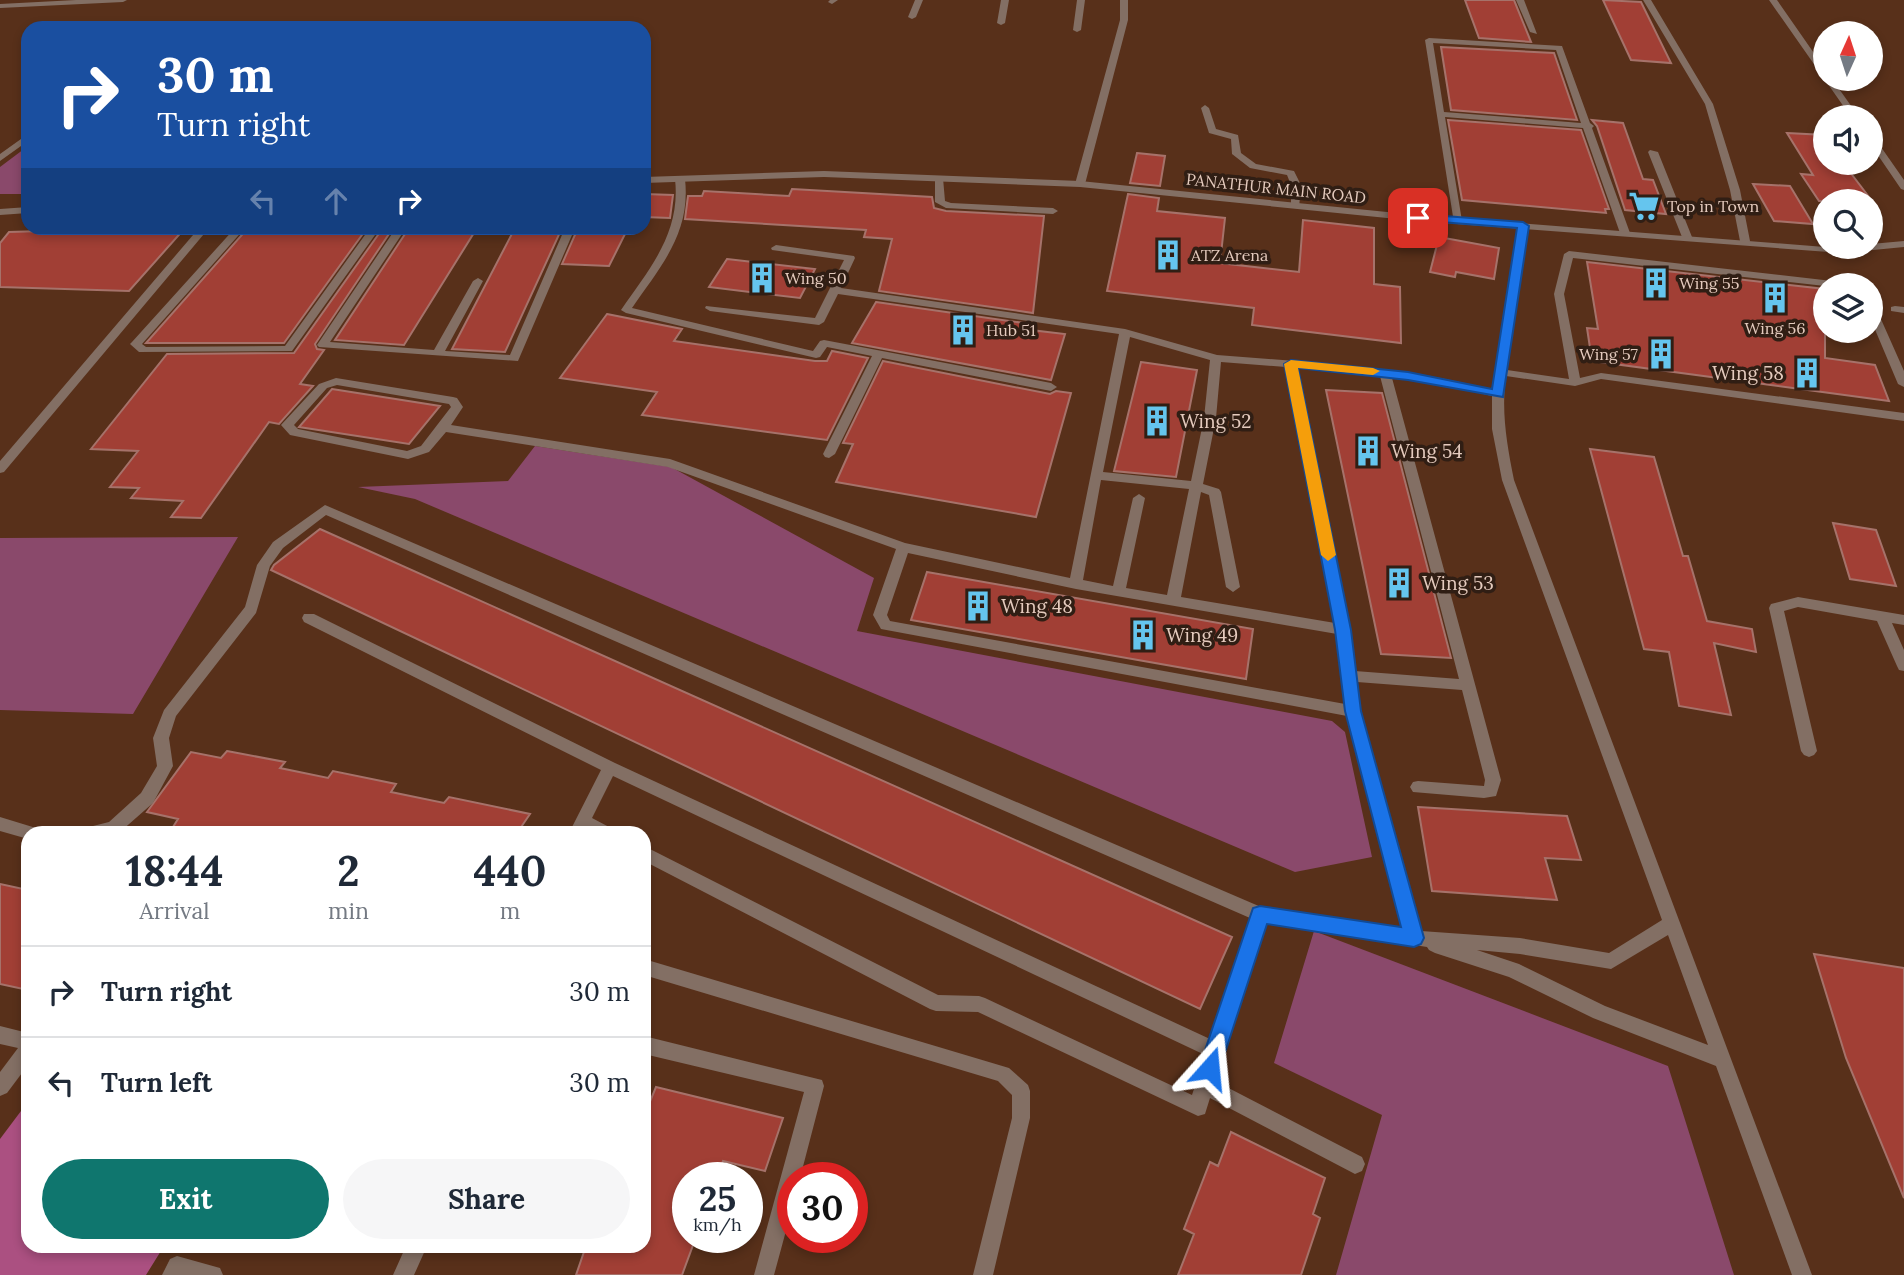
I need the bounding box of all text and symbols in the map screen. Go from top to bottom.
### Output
north arrow [1813,21,1883,91]
map controls [1813,21,1883,343]
text: 30 m [157,43,274,105]
icon: right [42,49,133,140]
text: Turn right [157,104,310,145]
button: sound [1813,105,1883,175]
street label: PANATHUR MAIN ROAD [1185,169,1367,207]
icon: left [244,182,282,220]
icon: ahead [317,182,355,220]
icon: right [390,182,428,220]
pin [1388,188,1448,248]
supermarket icon: Top in Town [1627,189,1661,223]
button: search [1813,189,1883,259]
place label: Top in Town [1667,196,1759,216]
icon: arrive [1399,199,1437,237]
building icon: ATZ Arena [1151,238,1185,272]
place label: ATZ Arena [1190,245,1268,265]
building icon: Wing 50 [745,261,779,295]
building icon: Wing 55 [1639,266,1673,300]
place label: Wing 50 [785,268,847,288]
place label: Wing 55 [1679,273,1739,293]
button: layers [1813,273,1883,343]
building icon: Wing 56 [1758,281,1792,315]
building icon: Hub 51 [946,313,980,347]
place label: Wing 56 [1745,318,1805,338]
place label: Hub 51 [986,320,1036,340]
building icon: Wing 57 [1644,337,1678,371]
place label: Wing 57 [1579,344,1639,364]
building icon: Wing 58 [1790,356,1824,390]
place label: Wing 58 [1712,361,1784,385]
building icon: Wing 52 [1140,404,1174,438]
place label: Wing 52 [1180,409,1252,433]
building icon: Wing 54 [1351,434,1385,468]
place label: Wing 54 [1391,439,1463,463]
building icon: Wing 53 [1382,566,1416,600]
place label: Wing 53 [1422,571,1494,595]
building icon: Wing 48 [961,589,995,623]
place label: Wing 48 [1001,594,1073,618]
building icon: Wing 49 [1126,618,1160,652]
place label: Wing 49 [1166,623,1238,647]
text: 18:44 [125,844,223,898]
text: 2 [337,844,360,898]
text: 440 [473,844,547,898]
text: Arrival [139,896,210,925]
text: min [328,896,369,925]
text: m [500,896,520,925]
icon: right [42,973,80,1011]
text: Turn right [101,975,232,1008]
text: 30 m [569,975,630,1008]
position arrow [1173,1031,1247,1105]
icon: left [42,1064,80,1102]
text: Turn left [101,1066,212,1099]
text: 30 m [569,1066,630,1099]
button: Exit [42,1159,329,1239]
button: Share [343,1159,630,1239]
speed limit sign: 30 [777,1162,868,1253]
text: 25 [699,1176,736,1221]
text: km/h [693,1213,742,1236]

